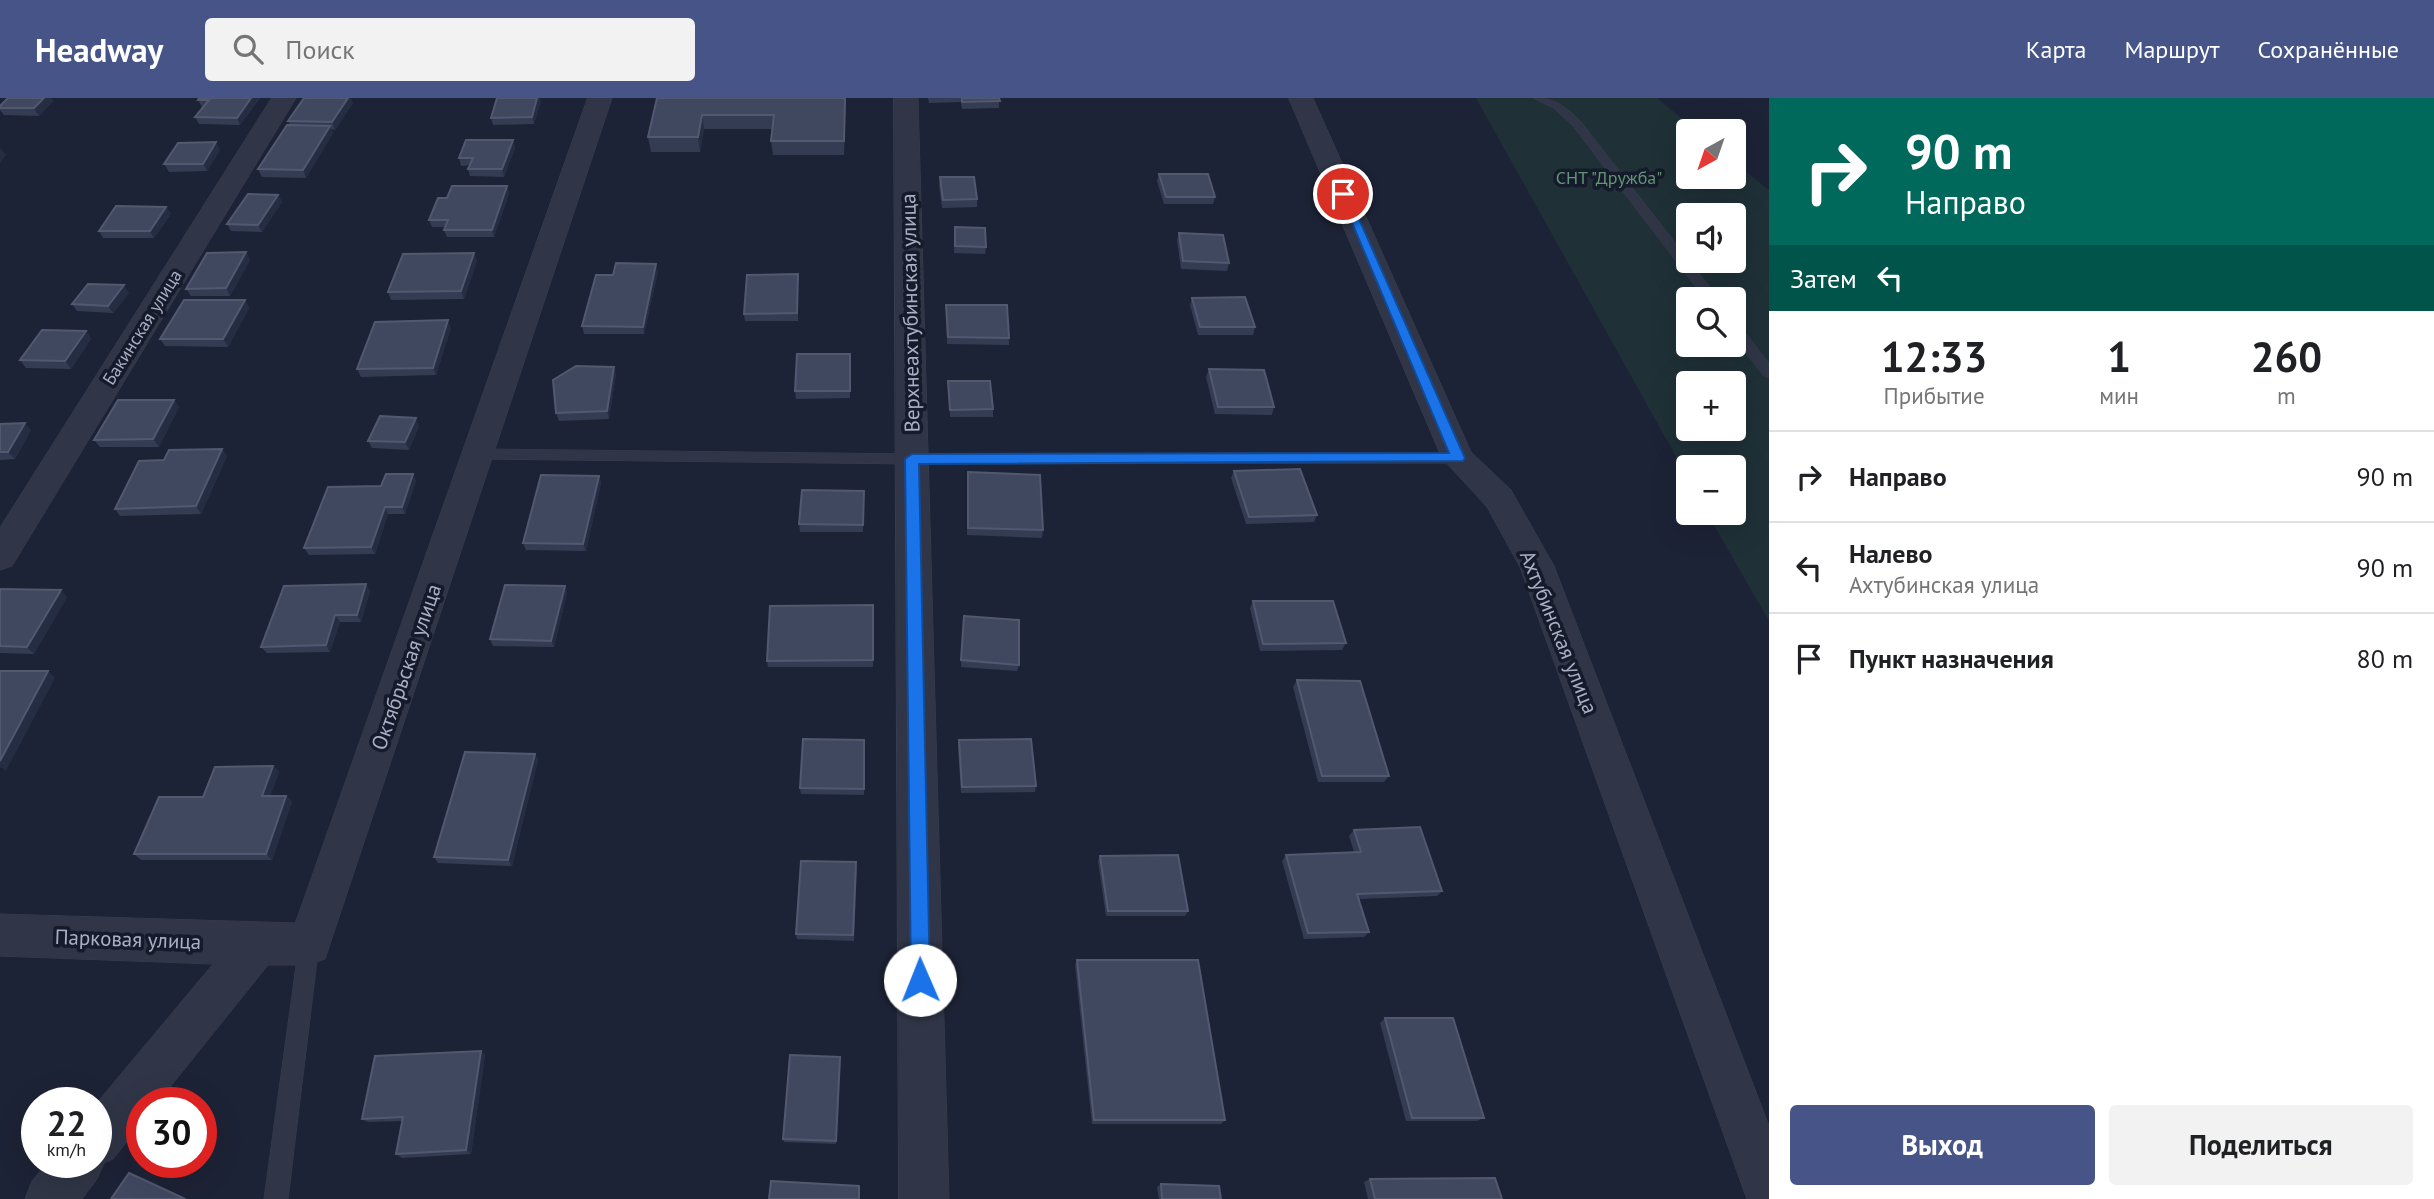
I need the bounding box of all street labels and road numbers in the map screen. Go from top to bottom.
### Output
street label: Верхнеахтубинская улица [894,193,926,433]
street label: Бакинская улица [97,265,187,389]
street label: Ахтубинская улица [1514,546,1604,718]
street label: Октябрьская улица [365,580,447,754]
street label: Парковая улица [54,923,202,955]

